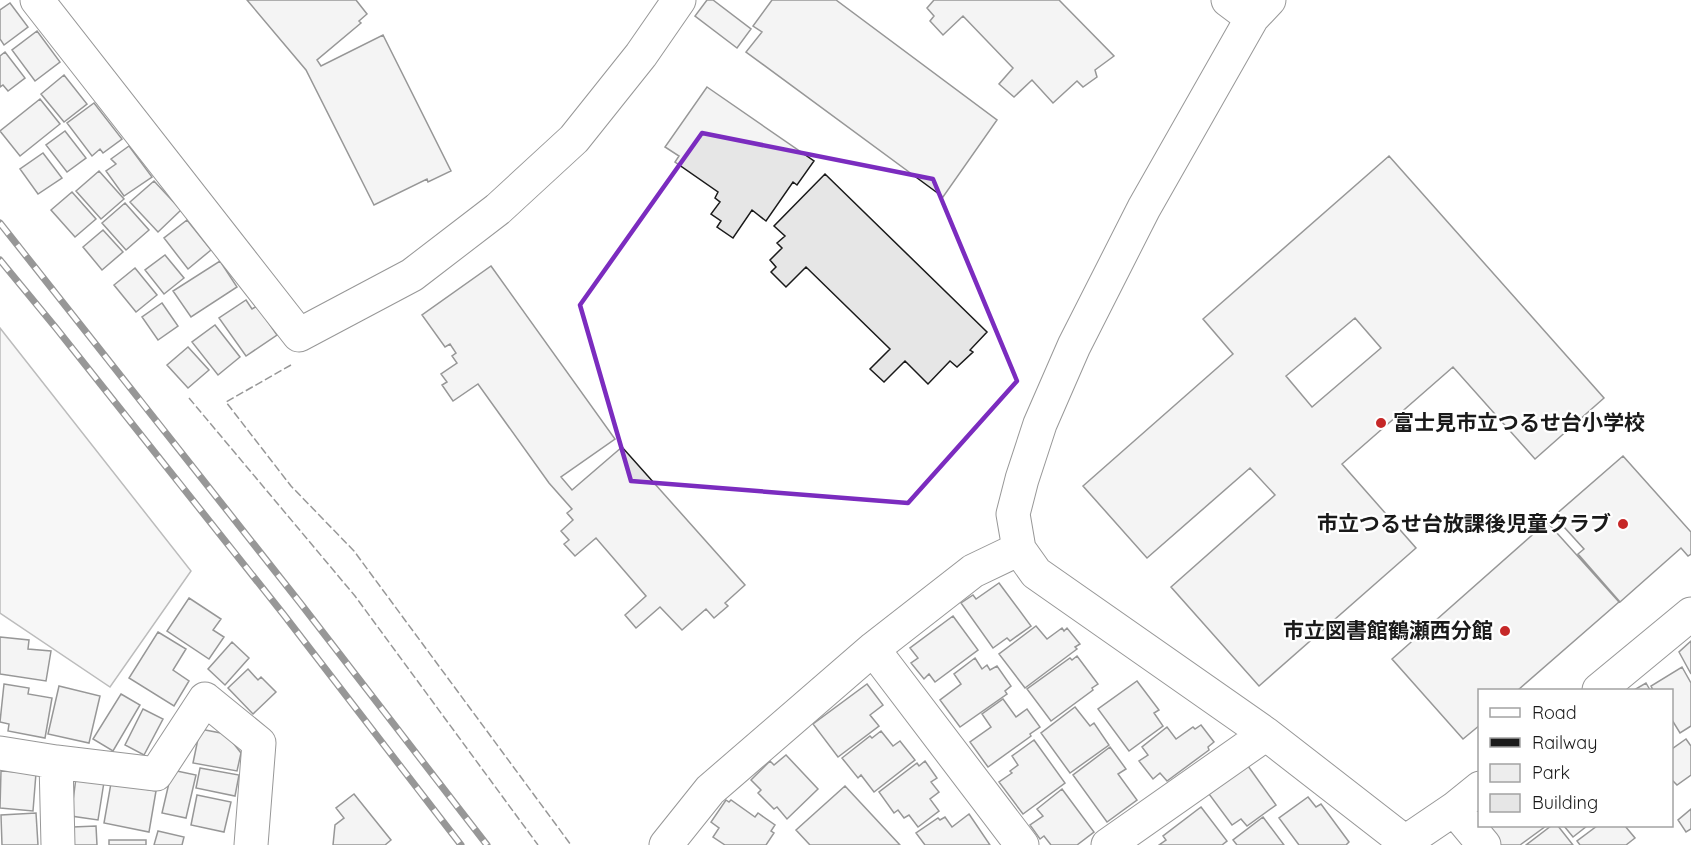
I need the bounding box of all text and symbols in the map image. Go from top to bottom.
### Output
place label: 富士見市立つるせ台小学校 [1393,409,1645,435]
marker: 富士見市立つるせ台小学校 [1374,416,1388,430]
place label: 市立つるせ台放課後児童クラブ [1317,510,1611,536]
marker: 市立つるせ台放課後児童クラブ [1616,517,1630,531]
place label: 市立図書館鶴瀬西分館 [1283,617,1493,643]
marker: 市立図書館鶴瀬西分館 [1498,624,1512,638]
legend [1478,689,1673,827]
text: Road [1532,701,1577,724]
text: Railway [1532,731,1598,754]
text: Park [1532,761,1570,784]
text: Building [1532,791,1598,814]

